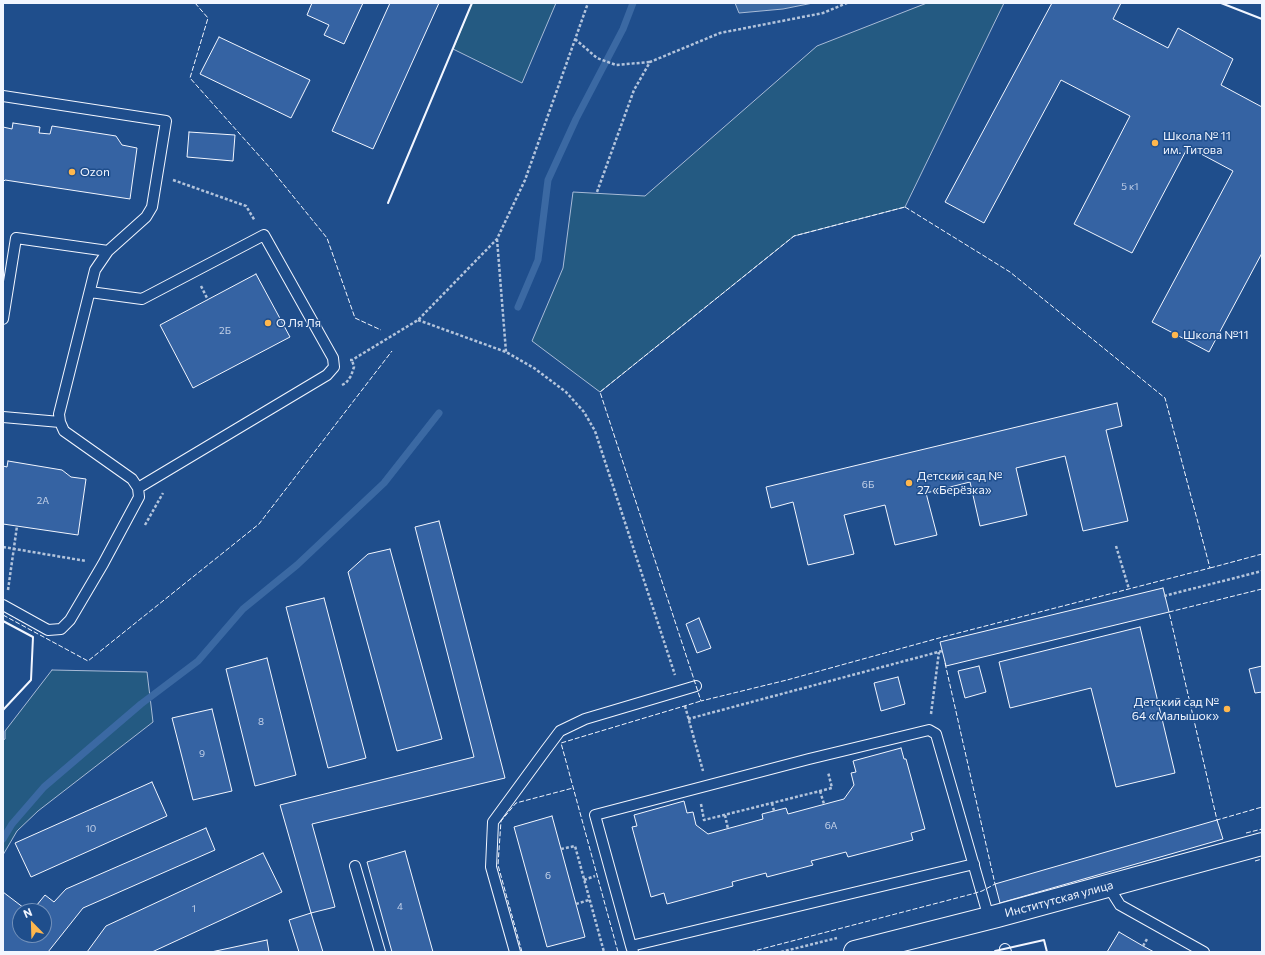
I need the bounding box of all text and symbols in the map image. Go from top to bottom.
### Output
place label: Школа № 11 им. Титова [1163,129,1231,157]
marker: Школа № 11 им. Титова [1150,138,1160,148]
place label: Ozon [80,165,110,179]
marker: Ozon [67,167,77,177]
house number: 5 к1 [1121,181,1139,193]
place label: О Ля Ля [276,316,321,330]
marker: О Ля Ля [263,318,273,328]
house number: 2Б [219,325,231,337]
place label: Школа №11 [1183,328,1249,342]
marker: Школа №11 [1170,330,1180,340]
place label: Детский сад № 27 «Берёзка» [917,469,1002,497]
marker: Детский сад № 27 «Берёзка» [904,478,914,488]
house number: 6Б [862,479,874,491]
house number: 2А [37,495,49,507]
place label: Детский сад № 64 «Малышок» [1132,695,1219,723]
marker: Детский сад № 64 «Малышок» [1222,704,1232,714]
house number: 8 [258,716,264,728]
house number: 9 [199,748,205,760]
house number: 6А [825,820,837,832]
house number: 10 [86,823,96,835]
house number: 6 [545,870,551,882]
street label: Институтская улица [1003,878,1115,920]
house number: 4 [397,901,403,913]
north arrow [12,903,52,943]
house number: 1 [192,903,196,915]
text: N [21,905,34,920]

